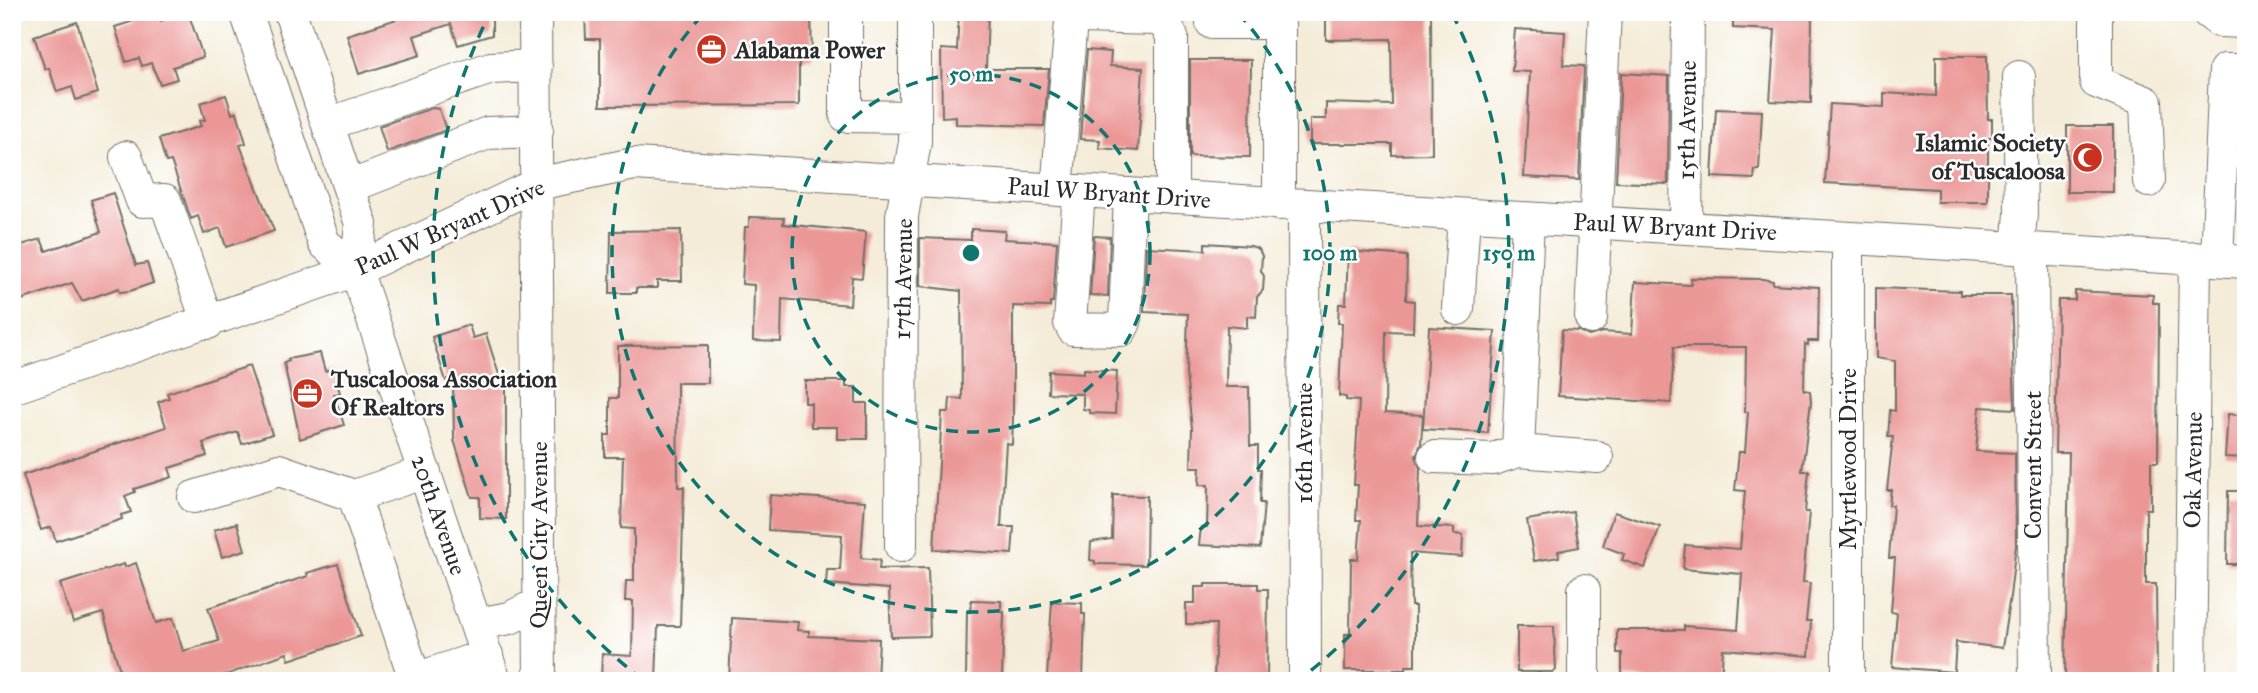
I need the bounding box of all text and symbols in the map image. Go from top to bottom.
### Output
office icon: Alabama Power [695,33,729,67]
place label: Alabama Power [733,35,886,65]
street label: 15th Avenue [1671,60,1703,180]
text: 50 m [949,61,993,87]
place label: Islamic Society of Tuscaloosa [1915,128,2067,186]
mosque icon: Islamic Society of Tuscaloosa [2071,140,2105,174]
street label: Paul W Bryant Drive [1006,171,1212,215]
street label: Paul W Bryant Drive [351,172,549,282]
street label: Paul W Bryant Drive [1572,207,1778,247]
street label: 17th Avenue [887,218,919,340]
text: 100 m [1303,240,1358,266]
text: 150 m [1483,240,1535,266]
centre of rings [959,241,983,265]
place label: Tuscaloosa Association Of Realtors [330,364,557,422]
street label: Myrtlewood Drive [1833,368,1863,550]
office icon: Tuscaloosa Association Of Realtors [291,376,325,410]
street label: 16th Avenue [1289,383,1319,503]
street label: Convent Street [2018,390,2048,539]
street label: Oak Avenue [2177,411,2209,529]
street label: Queen City Avenue [524,441,554,629]
street label: 20th Avenue [404,451,474,579]

